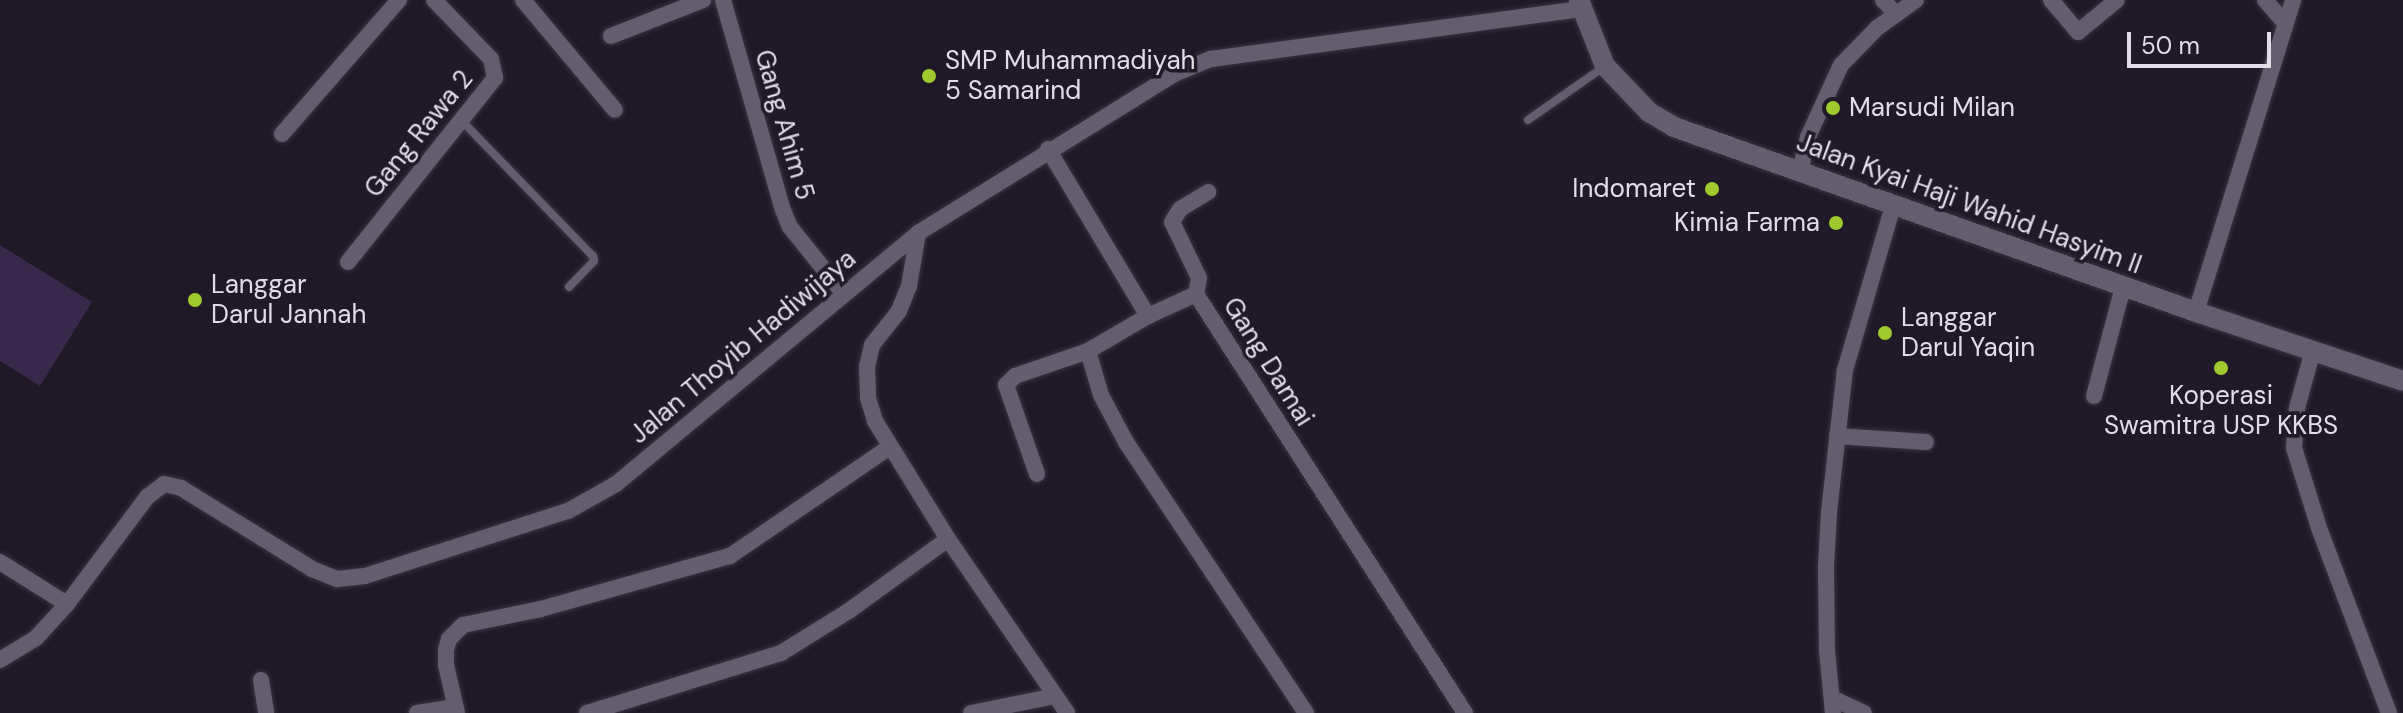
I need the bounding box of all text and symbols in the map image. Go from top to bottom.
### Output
scale bar [2131,16,2275,66]
text: 50 m [2141,30,2200,61]
place label: SMP Muhammadiyah 5 Samarind [945,45,1196,106]
street label: Gang Ahim 5 [748,46,820,204]
street label: Gang Rawa 2 [358,64,480,204]
marker: SMP Muhammadiyah 5 Samarind [920,67,938,85]
place label: Marsudi Milan [1849,92,2015,124]
marker: Marsudi Milan [1824,99,1842,117]
street label: Jalan Kyai Haji Wahid Hasyim II [1792,127,2146,281]
place label: Indomaret [1572,173,1696,205]
marker: Indomaret [1703,180,1721,198]
place label: Kimia Farma [1674,207,1820,239]
marker: Kimia Farma [1827,214,1845,232]
street label: Jalan Thoyib Hadiwijaya [624,243,862,451]
place label: Langgar Darul Jannah [211,269,366,330]
marker: Langgar Darul Jannah [186,291,204,309]
street label: Gang Damai [1216,292,1320,432]
place label: Langgar Darul Yaqin [1901,302,2035,364]
marker: Langgar Darul Yaqin [1876,324,1894,342]
marker: Koperasi Swamitra USP KKBS [2212,359,2230,377]
place label: Koperasi Swamitra USP KKBS [2104,380,2338,442]

